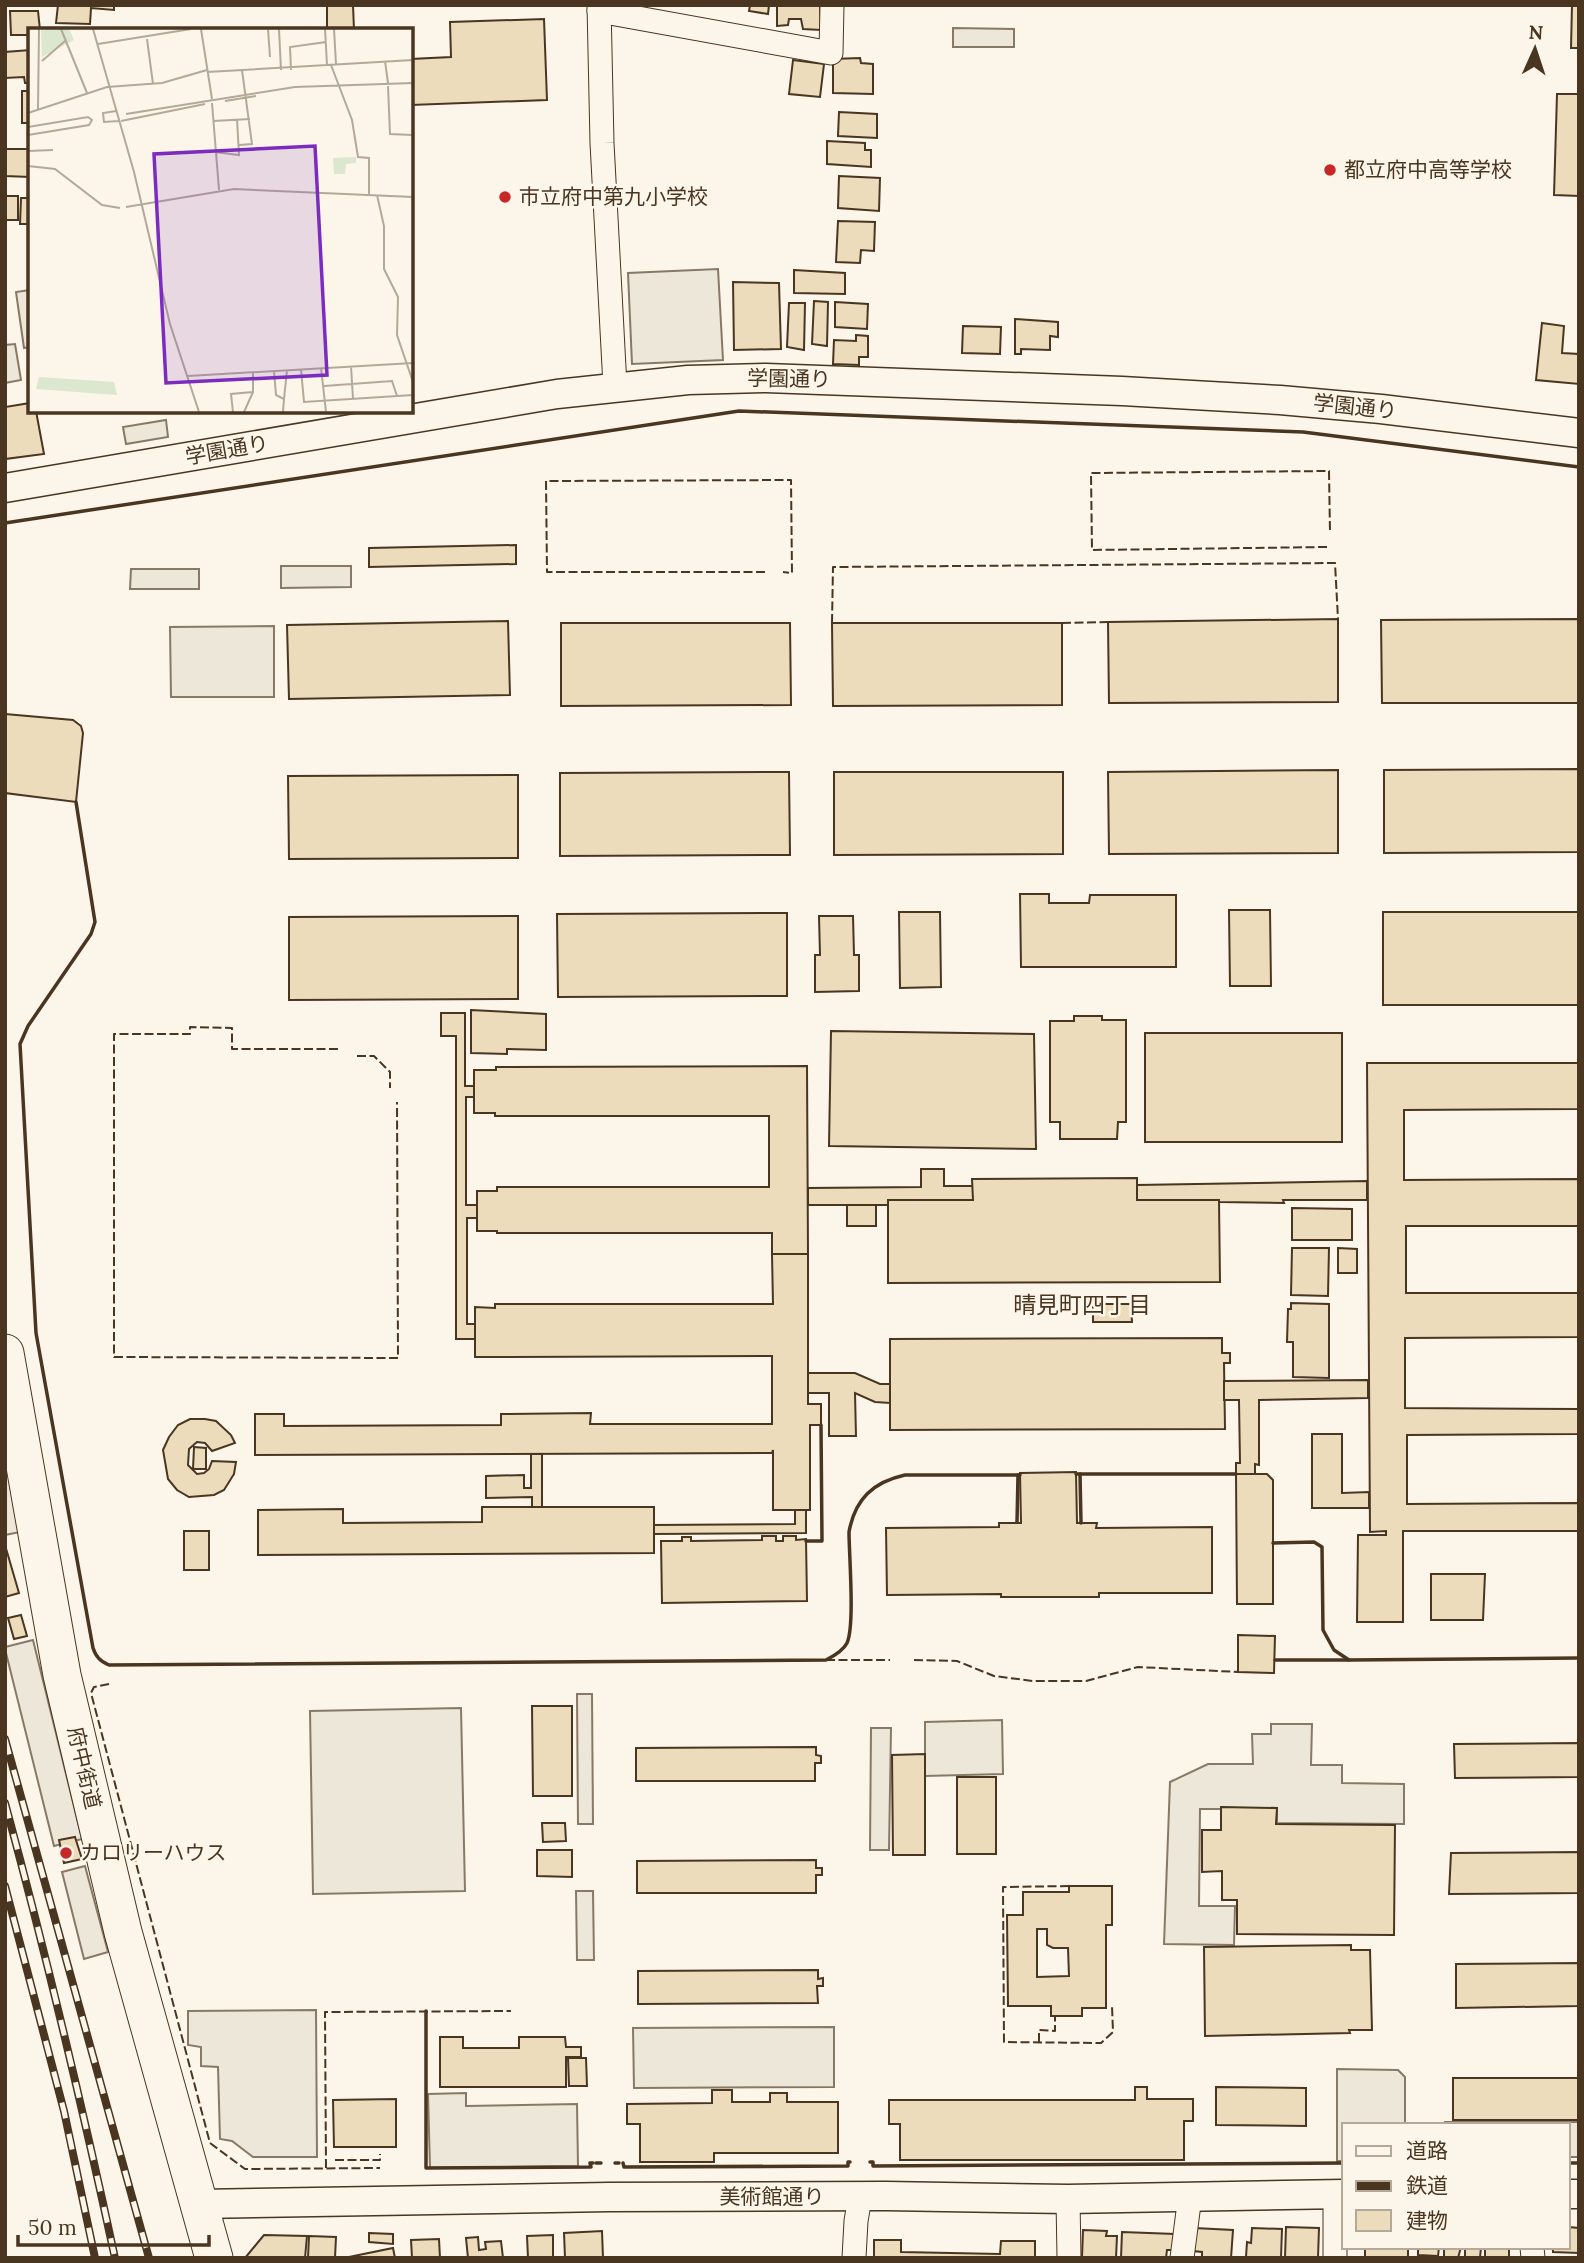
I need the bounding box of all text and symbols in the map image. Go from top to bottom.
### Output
north arrow [1500,14,1570,84]
text: N [1528,20,1544,44]
inset map [28,28,413,413]
place label: 都立府中高等学校 [1344,156,1512,183]
marker: 都立府中高等学校 [1322,162,1338,178]
place label: 市立府中第九小学校 [519,183,708,210]
marker: 市立府中第九小学校 [497,189,513,205]
street label: 学園通り [747,364,831,393]
street label: 学園通り [1312,389,1398,424]
street label: 学園通り [183,429,271,470]
district label: 晴見町四丁目 [1013,1290,1151,1319]
street label: 府中街道 [62,1724,107,1812]
place label: カロリーハウス [80,1839,227,1866]
marker: カロリーハウス [58,1845,74,1861]
legend [1342,2123,1570,2249]
text: 道路 [1406,2137,1448,2164]
text: 鉄道 [1406,2172,1448,2199]
street label: 美術館通り [720,2183,825,2210]
scale bar [18,2204,208,2248]
text: 建物 [1406,2207,1448,2234]
text: 50 m [28,2214,77,2241]

